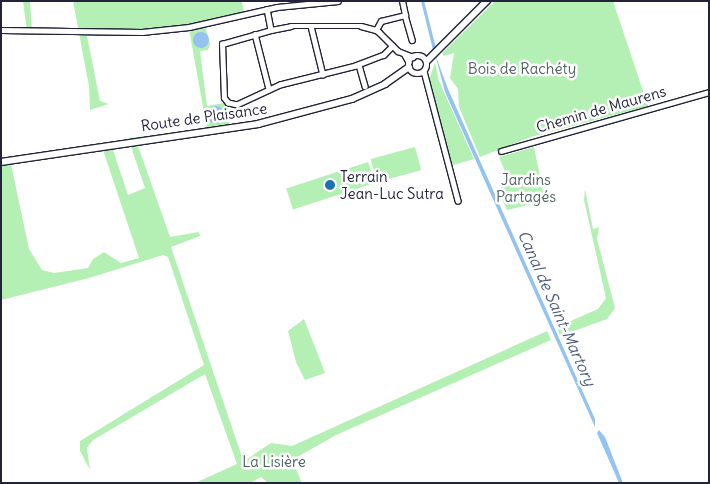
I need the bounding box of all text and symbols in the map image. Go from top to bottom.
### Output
park label: Bois de Rachéty [468,60,576,78]
street label: Chemin de Maurens [534,82,668,136]
street label: Route de Plaisance [140,99,268,135]
place label: Terrain Jean-Luc Sutra [340,167,444,202]
park label: Jardins Partagés [496,170,556,205]
marker: Terrain Jean-Luc Sutra [324,179,336,191]
water label: Canal de Saint-Martory [514,227,600,389]
park label: La Lisière [242,453,306,471]

